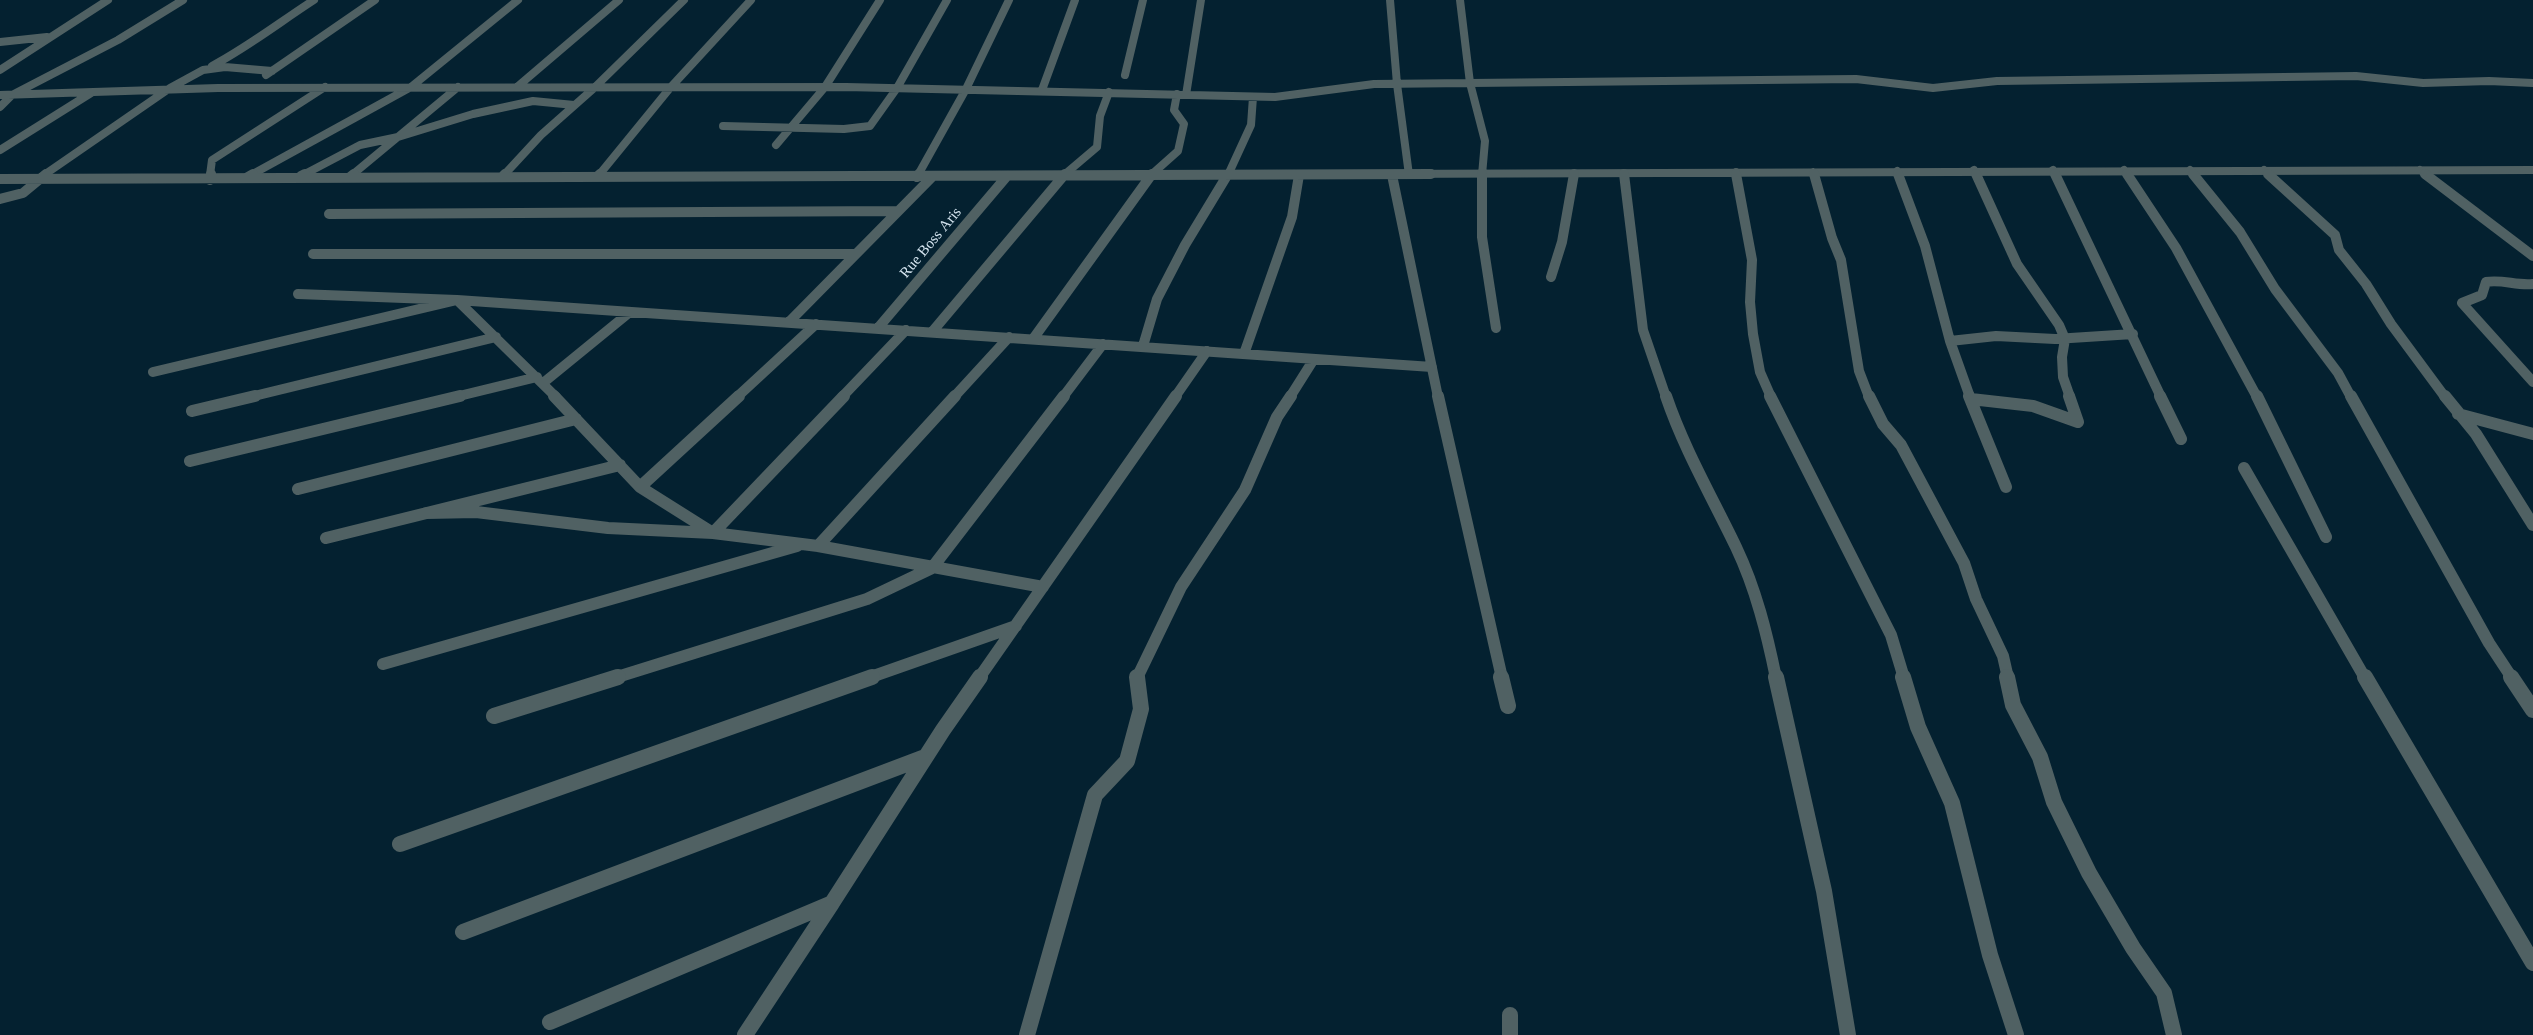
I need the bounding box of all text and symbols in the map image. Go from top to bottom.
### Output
street label: Rue Boss Aris [896,204,966,282]

